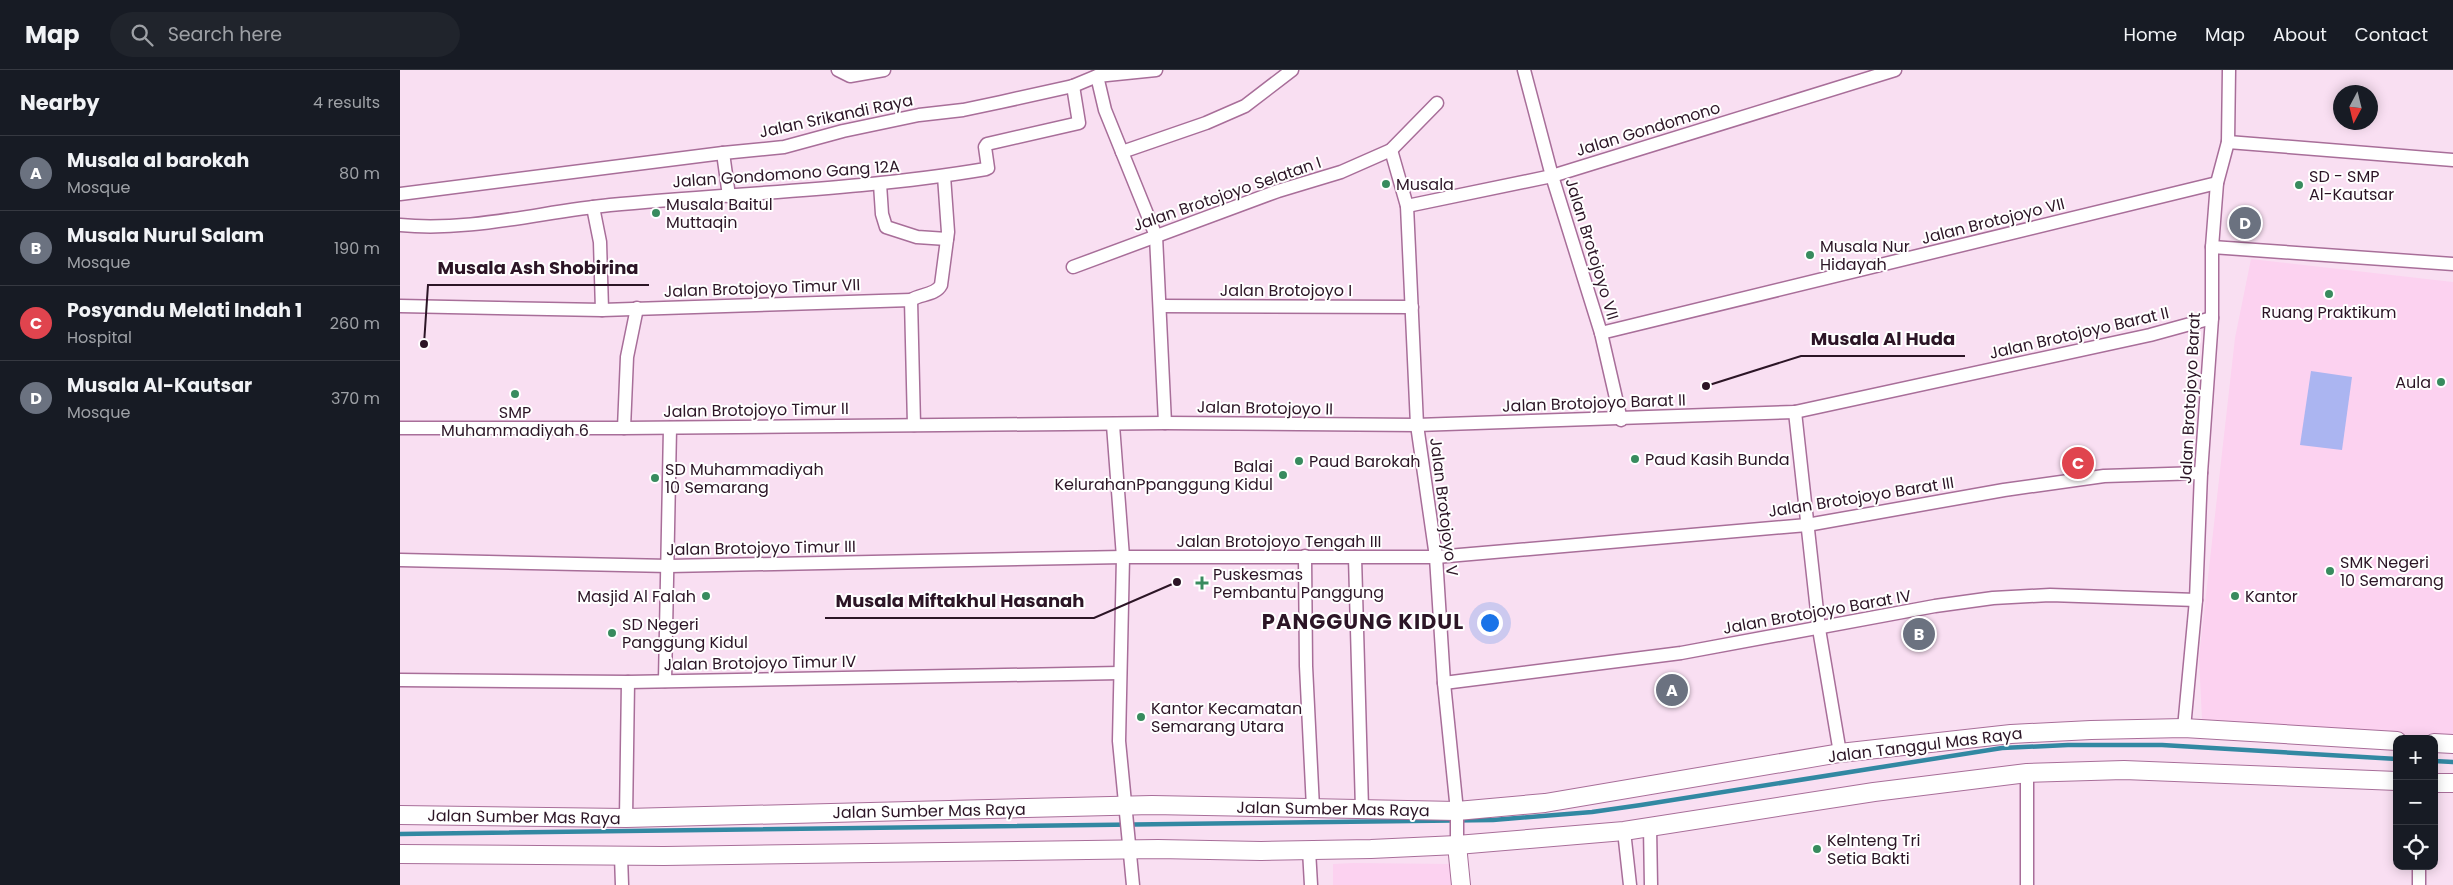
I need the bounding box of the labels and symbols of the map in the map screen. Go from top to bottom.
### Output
north arrow [2333,85,2378,130]
street label: Jalan Srikandi Raya [757,88,915,144]
street label: Jalan Gondomono [1573,96,1723,162]
street label: Jalan Brotojoyo Selatan I [1130,151,1324,237]
street label: Jalan Gondomono Gang 12A [672,155,901,193]
place label: SD - SMP Al-Kautsar [2309,165,2394,206]
place label: Musala [1396,173,1454,196]
street label: Jalan Brotojoyo VII [1560,175,1624,323]
marker: Musala [1380,178,1392,190]
marker: SD - SMP Al-Kautsar [2293,179,2305,191]
street label: Jalan Brotojoyo VII [1919,192,2067,250]
place label: Musala Baitul Muttaqin [666,193,773,234]
pin: D [2229,204,2261,242]
marker: Musala Baitul Muttaqin [650,207,662,219]
place label: Musala Nur Hidayah [1820,235,1910,276]
marker: Musala Nur Hidayah [1804,249,1816,261]
callout: Musala Ash Shobirina [428,252,649,285]
text: Musala Ash Shobirina [437,255,639,280]
street label: Jalan Brotojoyo Timur VII [663,273,861,303]
street label: Jalan Brotojoyo I [1220,279,1352,302]
marker: Ruang Praktikum [2323,288,2335,300]
street label: Jalan Brotojoyo Barat II [1987,301,2171,365]
place label: Ruang Praktikum [2261,301,2397,324]
street label: Jalan Brotojoyo Barat [2174,312,2206,484]
callout: Musala Al Huda [1801,323,1965,356]
text: Musala Al Huda [1811,326,1955,351]
place label: Aula [2395,371,2431,394]
marker: Aula [2435,376,2447,388]
marker: SMP Muhammadiyah 6 [509,388,521,400]
street label: Jalan Brotojoyo Barat II [1502,388,1686,418]
street label: Jalan Brotojoyo II [1197,395,1333,421]
street label: Jalan Brotojoyo Timur II [663,397,849,423]
place label: SMP Muhammadiyah 6 [441,401,589,442]
street label: Jalan Brotojoyo V [1424,437,1464,578]
pin: C [2062,444,2094,482]
place label: Paud Kasih Bunda [1645,448,1790,471]
place label: Paud Barokah [1309,450,1421,473]
marker: Paud Kasih Bunda [1629,453,1641,465]
place label: Balai KelurahanPpanggung Kidul [1054,455,1273,496]
marker: Paud Barokah [1293,455,1305,467]
place label: SD Muhammadiyah 10 Semarang [665,458,824,499]
marker: Balai KelurahanPpanggung Kidul [1277,469,1289,481]
street label: Jalan Brotojoyo Barat III [1767,471,1955,523]
marker: SD Muhammadiyah 10 Semarang [649,472,661,484]
street label: Jalan Brotojoyo Tengah III [1176,530,1382,553]
street label: Jalan Brotojoyo Timur III [666,535,856,561]
place label: SMK Negeri 10 Semarang [2340,551,2444,592]
place label: Puskesmas Pembantu Panggung [1213,563,1384,604]
marker: SMK Negeri 10 Semarang [2324,565,2336,577]
marker: Puskesmas Pembantu Panggung [1195,576,1209,590]
street label: Jalan Brotojoyo Barat IV [1721,584,1913,640]
place label: Masjid Al Falah [577,585,696,608]
callout: Musala Miftakhul Hasanah [825,585,1094,618]
place label: Kantor [2245,585,2298,608]
text: Musala Miftakhul Hasanah [836,588,1084,613]
marker: Masjid Al Falah [700,590,712,602]
marker: Kantor [2229,590,2241,602]
district label: PANGGUNG KIDUL [1262,607,1464,636]
your location [1477,610,1503,636]
place label: SD Negeri Panggung Kidul [622,613,748,654]
pin: B [1903,615,1935,653]
marker: SD Negeri Panggung Kidul [606,627,618,639]
street label: Jalan Brotojoyo Timur IV [663,650,857,676]
pin: A [1656,671,1688,709]
place label: Kantor Kecamatan Semarang Utara [1151,697,1302,738]
marker: Kantor Kecamatan Semarang Utara [1135,711,1147,723]
street label: Jalan Tanggul Mas Raya [1826,722,2024,768]
street label: Jalan Sumber Mas Raya [1236,796,1430,822]
street label: Jalan Sumber Mas Raya [832,798,1026,824]
street label: Jalan Sumber Mas Raya [427,804,621,830]
place label: Kelnteng Tri Setia Bakti [1827,829,1920,870]
marker: Kelnteng Tri Setia Bakti [1811,843,1823,855]

